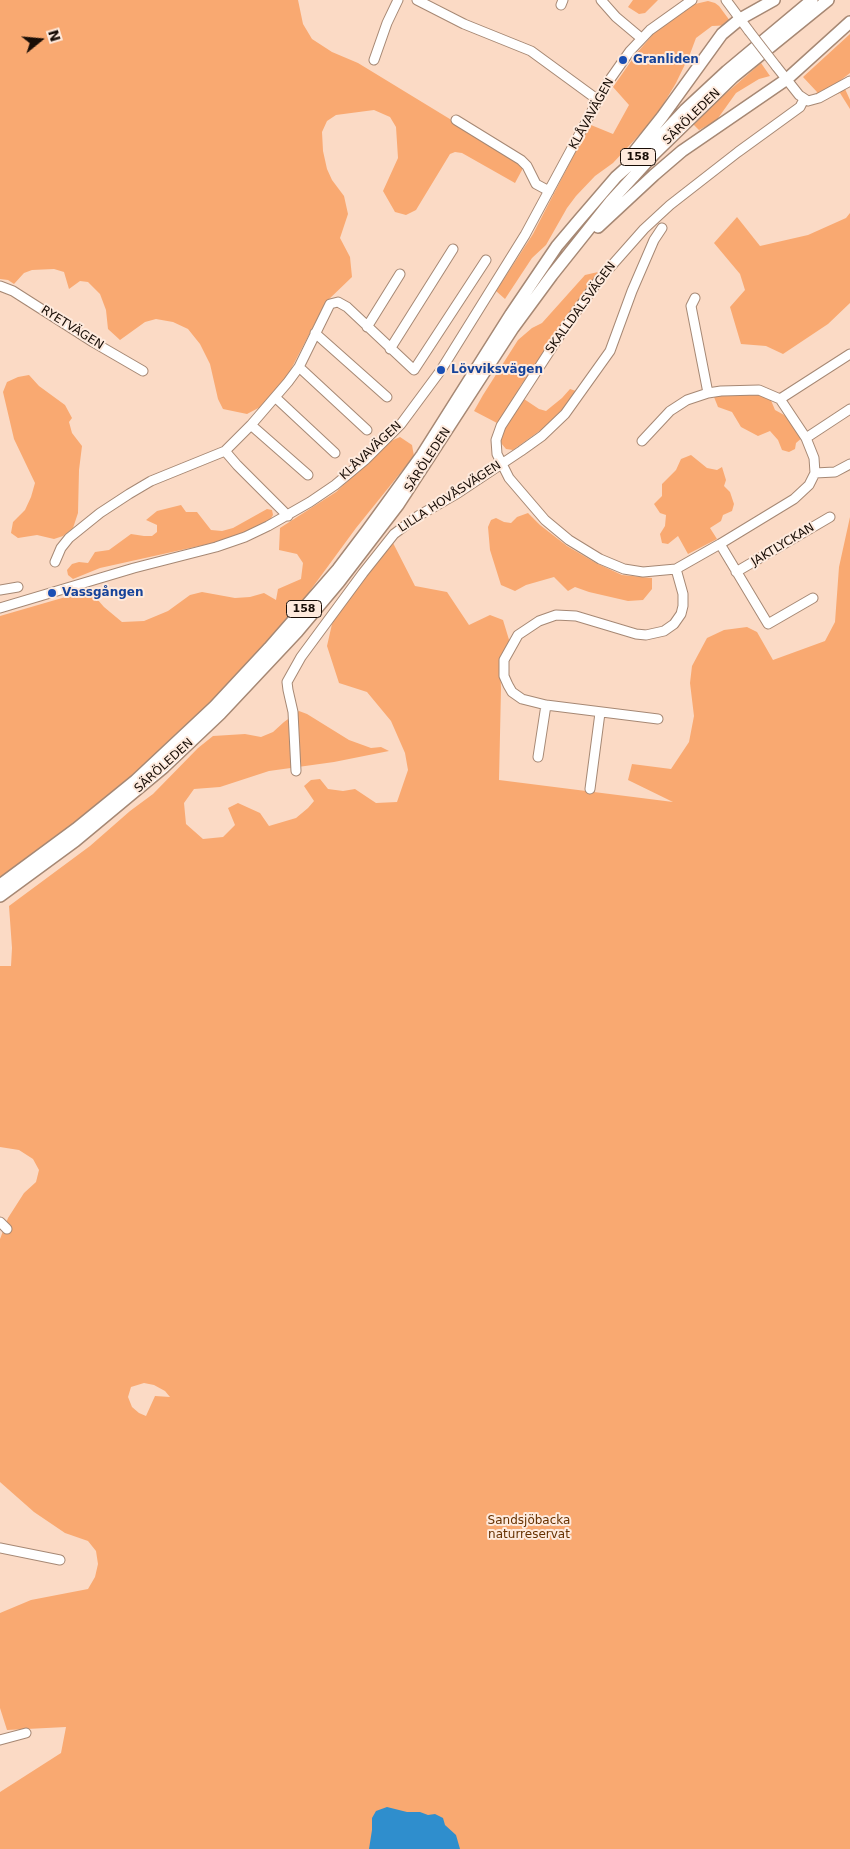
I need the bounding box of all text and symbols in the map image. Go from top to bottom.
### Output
north arrow [15,15,65,65]
text: N [45,28,64,44]
place label: Granliden [633,53,699,67]
marker: Granliden [617,54,629,66]
street label: KLÅVAVÄGEN [567,76,617,152]
street label: SÄRÖLEDEN [660,86,724,148]
road number: 158 [620,148,656,166]
street label: SKALLDALSVÄGEN [543,259,619,357]
street label: RYETVÄGEN [38,303,106,353]
place label: Lövviksvägen [451,363,543,377]
marker: Lövviksvägen [435,364,447,376]
street label: KLÅVAVÄGEN [337,419,405,483]
street label: SÄRÖLEDEN [402,425,454,495]
street label: LILLA HOVÅSVÄGEN [396,458,504,536]
street label: JAKTLYCKAN [749,521,817,569]
place label: Vassgången [62,586,144,600]
marker: Vassgången [46,587,58,599]
road number: 158 [286,600,322,618]
street label: SÄRÖLEDEN [132,736,196,796]
park label: Sandsjöbacka naturreservat [488,1514,570,1542]

